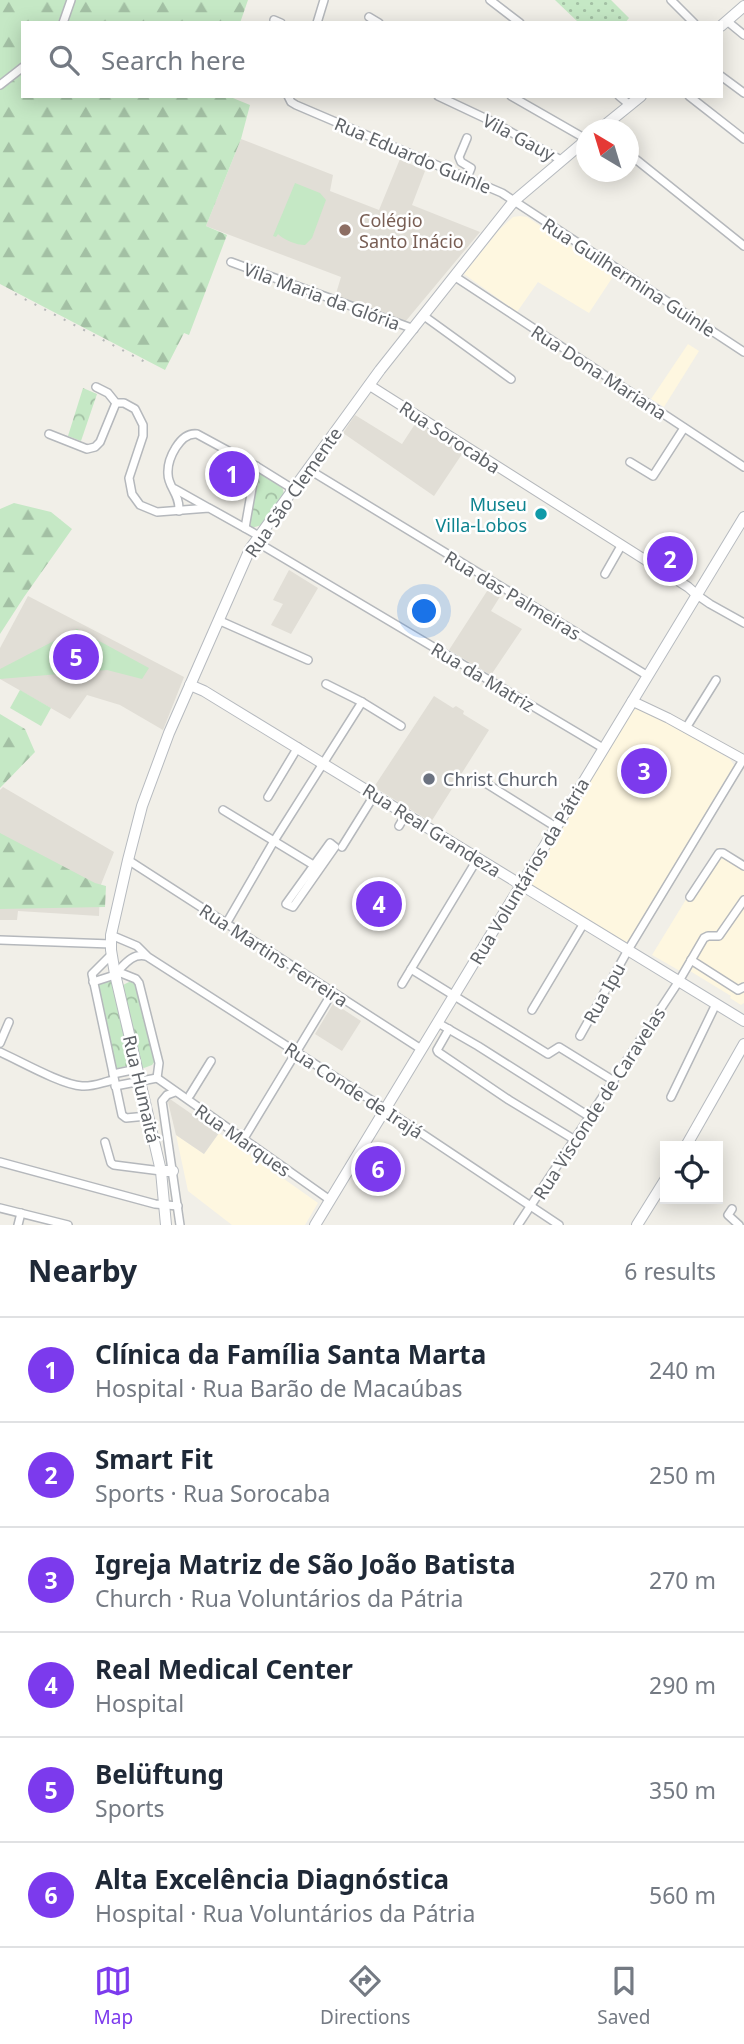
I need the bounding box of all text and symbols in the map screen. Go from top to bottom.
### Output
search box [21,21,723,98]
icon: search [45,41,83,79]
text: Search here [101,42,246,78]
street label: Vila Gauy [479,108,560,166]
street label: Rua Eduardo Guinle [331,111,495,199]
north arrow [576,119,639,182]
place label: Colégio Santo Inácio [359,208,464,253]
street label: Rua Guilhermina Guinle [538,212,720,342]
marker: Colégio Santo Inácio [337,222,353,238]
street label: Vila Maria da Glória [240,257,404,335]
street label: Rua Dona Mariana [527,319,671,425]
street label: Rua Sorocaba [395,395,505,479]
street label: Rua São Clemente [239,422,347,562]
pin: 1 [209,448,255,500]
place label: Museu Villa-Lobos [435,492,527,537]
marker: Museu Villa-Lobos [533,506,549,522]
pin: 2 [647,533,693,585]
street label: Rua das Palmeiras [441,545,585,645]
your location [407,594,441,628]
pin: 5 [53,631,99,683]
street label: Rua da Matriz [427,637,539,717]
pin: 3 [621,745,667,797]
place label: Christ Church [443,767,558,791]
marker: Christ Church [421,771,437,787]
street label: Rua Voluntários da Pátria [464,773,594,969]
street label: Rua Real Grandeza [358,778,506,882]
pin: 4 [356,878,402,930]
street label: Rua Martins Ferreira [195,898,353,1012]
street label: Rua Ipu [578,959,630,1027]
street label: Rua Visconde de Caravelas [528,1002,670,1204]
street label: Rua Humaitá [118,1033,166,1145]
street label: Rua Conde de Irajá [280,1036,428,1144]
street label: Rua Marques [190,1098,296,1182]
map controls [660,1141,723,1204]
button: locate [660,1141,723,1204]
pin: 6 [355,1143,401,1195]
text: Nearby [28,1250,137,1291]
text: 6 results [624,1255,716,1287]
text: Clínica da Família Santa Marta [95,1336,486,1372]
text: 1 [44,1354,58,1386]
text: 240 m [649,1354,716,1386]
text: Hospital · Rua Barão de Macaúbas [95,1372,463,1404]
text: Smart Fit [95,1441,213,1477]
text: 2 [44,1459,58,1491]
text: 250 m [649,1459,716,1491]
text: Sports · Rua Sorocaba [95,1477,331,1509]
text: Igreja Matriz de São João Batista [95,1546,516,1582]
text: 3 [44,1564,58,1596]
text: 270 m [649,1564,716,1596]
text: Church · Rua Voluntários da Pátria [95,1582,463,1614]
text: Real Medical Center [95,1651,353,1687]
text: 4 [44,1669,58,1701]
text: 290 m [649,1669,716,1701]
text: Hospital [95,1687,184,1719]
text: Belüftung [95,1756,224,1792]
text: 5 [44,1774,58,1806]
text: 350 m [649,1774,716,1806]
text: Sports [95,1792,165,1824]
text: Alta Excelência Diagnóstica [95,1861,449,1897]
text: 6 [44,1879,58,1911]
text: 560 m [649,1879,716,1911]
text: Hospital · Rua Voluntários da Pátria [95,1897,475,1929]
tab: Map [94,1962,133,2030]
tab: Directions [320,1962,410,2030]
tab: Saved [597,1962,650,2030]

